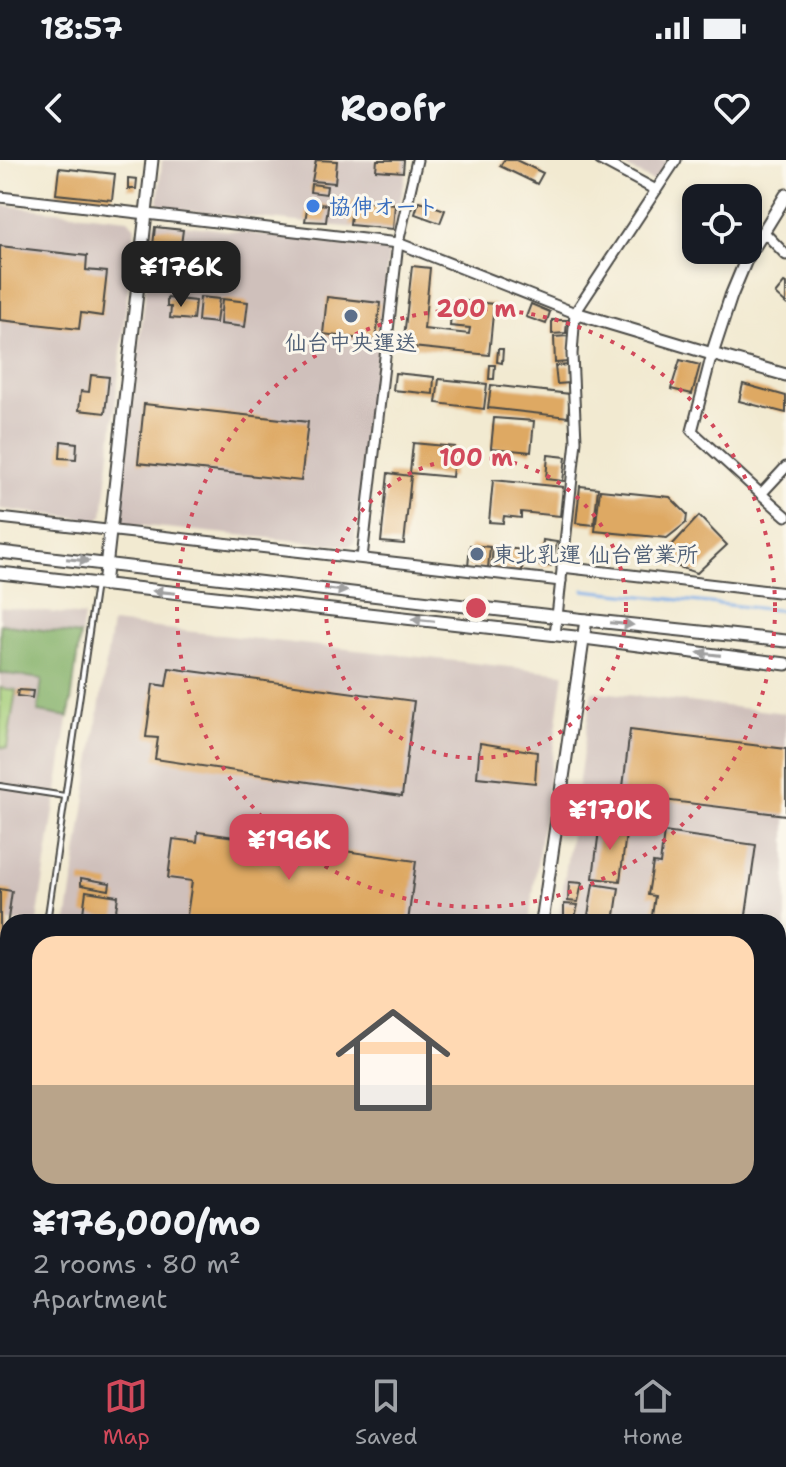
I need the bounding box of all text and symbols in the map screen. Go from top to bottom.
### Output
text: 18:57 [40,8,123,49]
text: Roofr [340,84,446,133]
icon: back [32,86,76,130]
icon: heart [710,86,754,130]
map controls [682,184,762,264]
button: locate [682,184,762,264]
place label: 協伸オート [329,192,439,221]
marker: 協伸オート [304,197,322,215]
pin: ¥176K [125,241,237,309]
text: ¥176K [139,249,223,284]
text: 200 m [436,293,516,325]
marker: 仙台中央運送 [342,307,360,325]
place label: 仙台中央運送 [285,328,417,357]
text: 100 m [439,442,513,474]
place label: 東北乳運 仙台営業所 [493,540,699,569]
marker: 東北乳運 仙台営業所 [468,545,486,563]
one-way arrow [65,554,90,567]
one-way arrow [324,584,349,597]
one-way arrow [151,585,176,598]
centre of rings [462,594,490,622]
one-way arrow [410,614,435,627]
one-way arrow [610,617,635,630]
one-way arrow [696,647,721,660]
pin: ¥170K [554,784,666,852]
text: ¥170K [568,792,652,827]
pin: ¥196K [233,814,345,882]
text: ¥196K [247,822,331,857]
icon: home [321,988,465,1132]
text: ¥176,000/mo [32,1200,261,1246]
text: 2 rooms · 80 m² [32,1246,241,1281]
text: Apartment [32,1281,168,1316]
tab: Map [103,1374,150,1451]
tab: Saved [355,1374,418,1451]
tab: Home [623,1374,683,1451]

